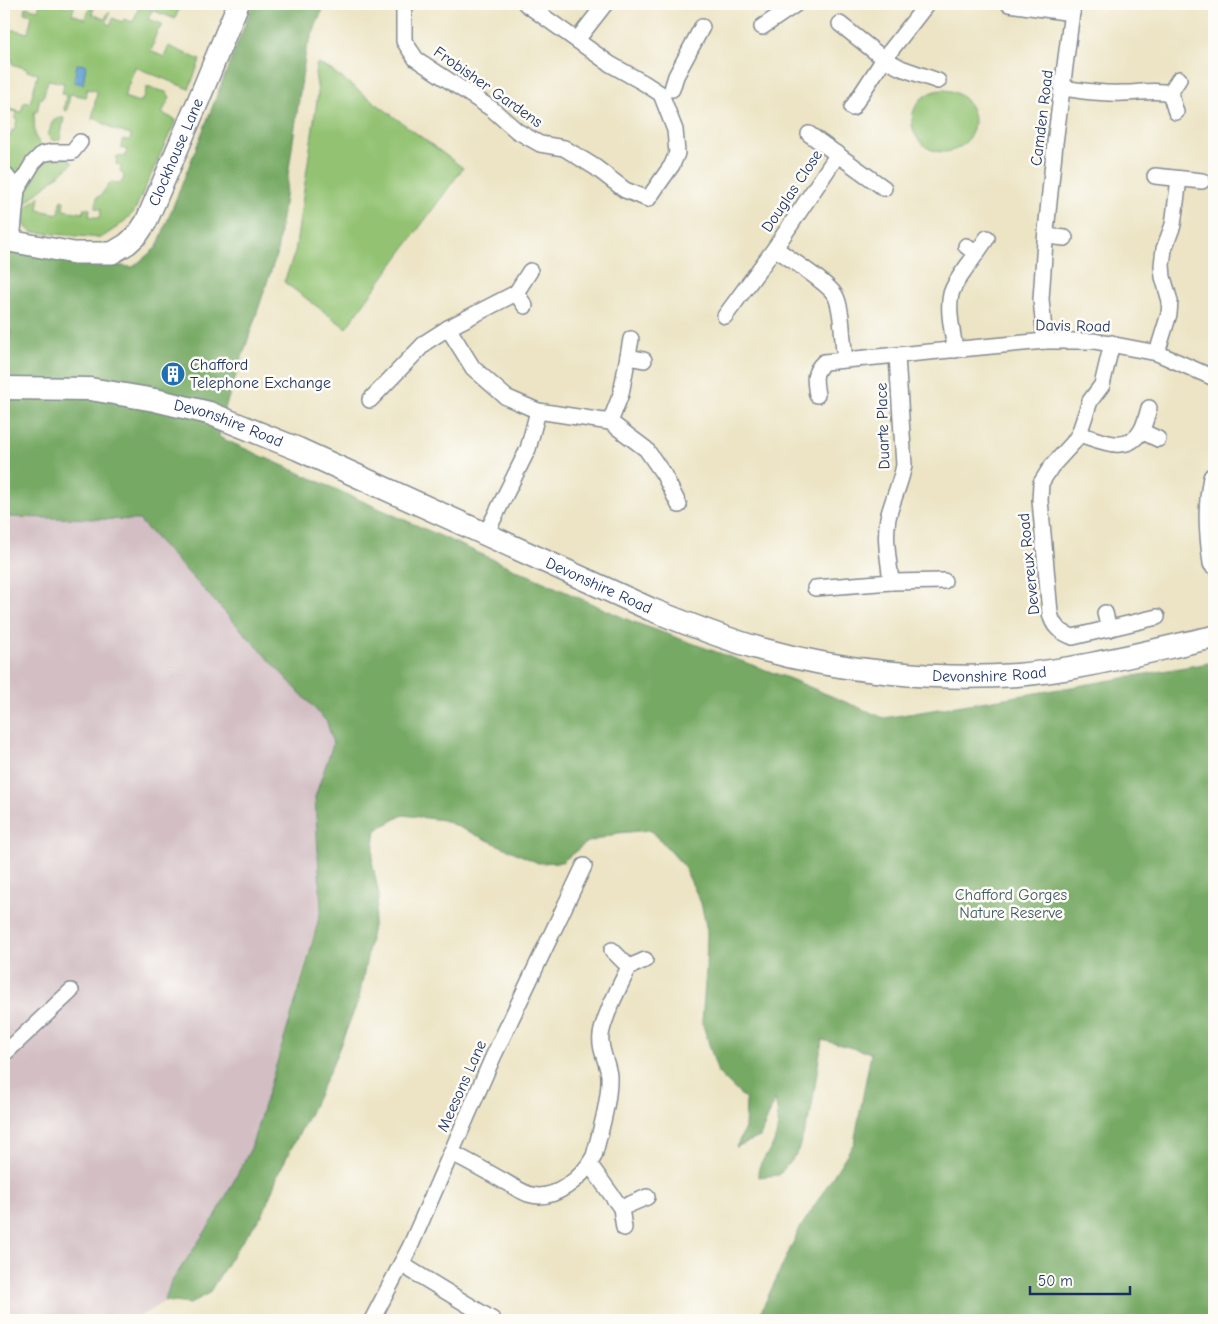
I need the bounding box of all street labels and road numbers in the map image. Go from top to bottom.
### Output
street label: Frobisher Gardens [430,43,546,131]
street label: Camden Road [1027,69,1057,167]
street label: Clockhouse Lane [145,96,207,209]
street label: Douglas Close [758,146,826,236]
street label: Davis Road [1035,316,1111,336]
street label: Duarte Place [872,382,894,470]
street label: Devonshire Road [172,396,286,451]
street label: Devereux Road [1015,512,1043,616]
street label: Devonshire Road [543,554,655,618]
street label: Devonshire Road [932,663,1048,686]
street label: Meesons Lane [434,1037,490,1135]

